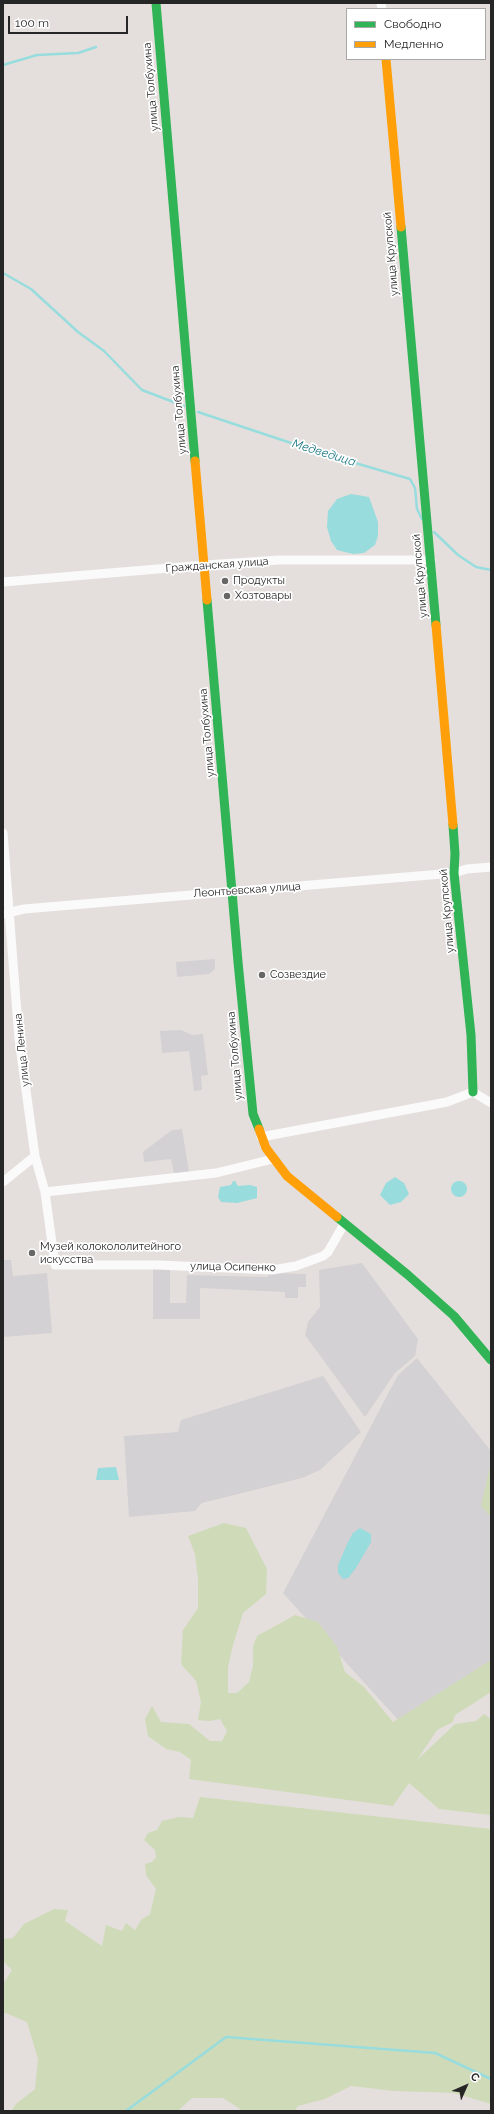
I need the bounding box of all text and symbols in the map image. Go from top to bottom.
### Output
scale bar [10,8,130,34]
legend [346,8,486,60]
text: 100 m [15,16,49,30]
text: Свободно [384,17,441,31]
text: Медленно [384,37,443,51]
street label: улица Толбухина [141,42,161,132]
street label: улица Крупской [381,211,401,297]
street label: улица Толбухина [169,365,189,455]
water label: Медведица [291,437,357,469]
street label: улица Крупской [410,533,430,619]
street label: Гражданская улица [165,555,269,575]
place label: Продукты [233,574,285,588]
marker: Продукты [220,576,230,586]
place label: Хозтовары [235,589,291,603]
marker: Хозтовары [222,591,232,601]
street label: улица Толбухина [197,688,217,778]
street label: улица Крупской [437,868,457,954]
street label: Леонтьевская улица [193,880,301,900]
place label: Созвездие [270,968,326,982]
marker: Созвездие [257,970,267,980]
street label: улица Толбухина [225,1011,245,1101]
street label: улица Ленина [12,1013,32,1087]
place label: Музей колокололитейного искусства [40,1240,181,1266]
marker: Музей колокололитейного искусства [27,1248,37,1258]
street label: улица Осипенко [190,1260,276,1274]
north arrow [446,2066,486,2106]
text: С [468,2070,482,2084]

